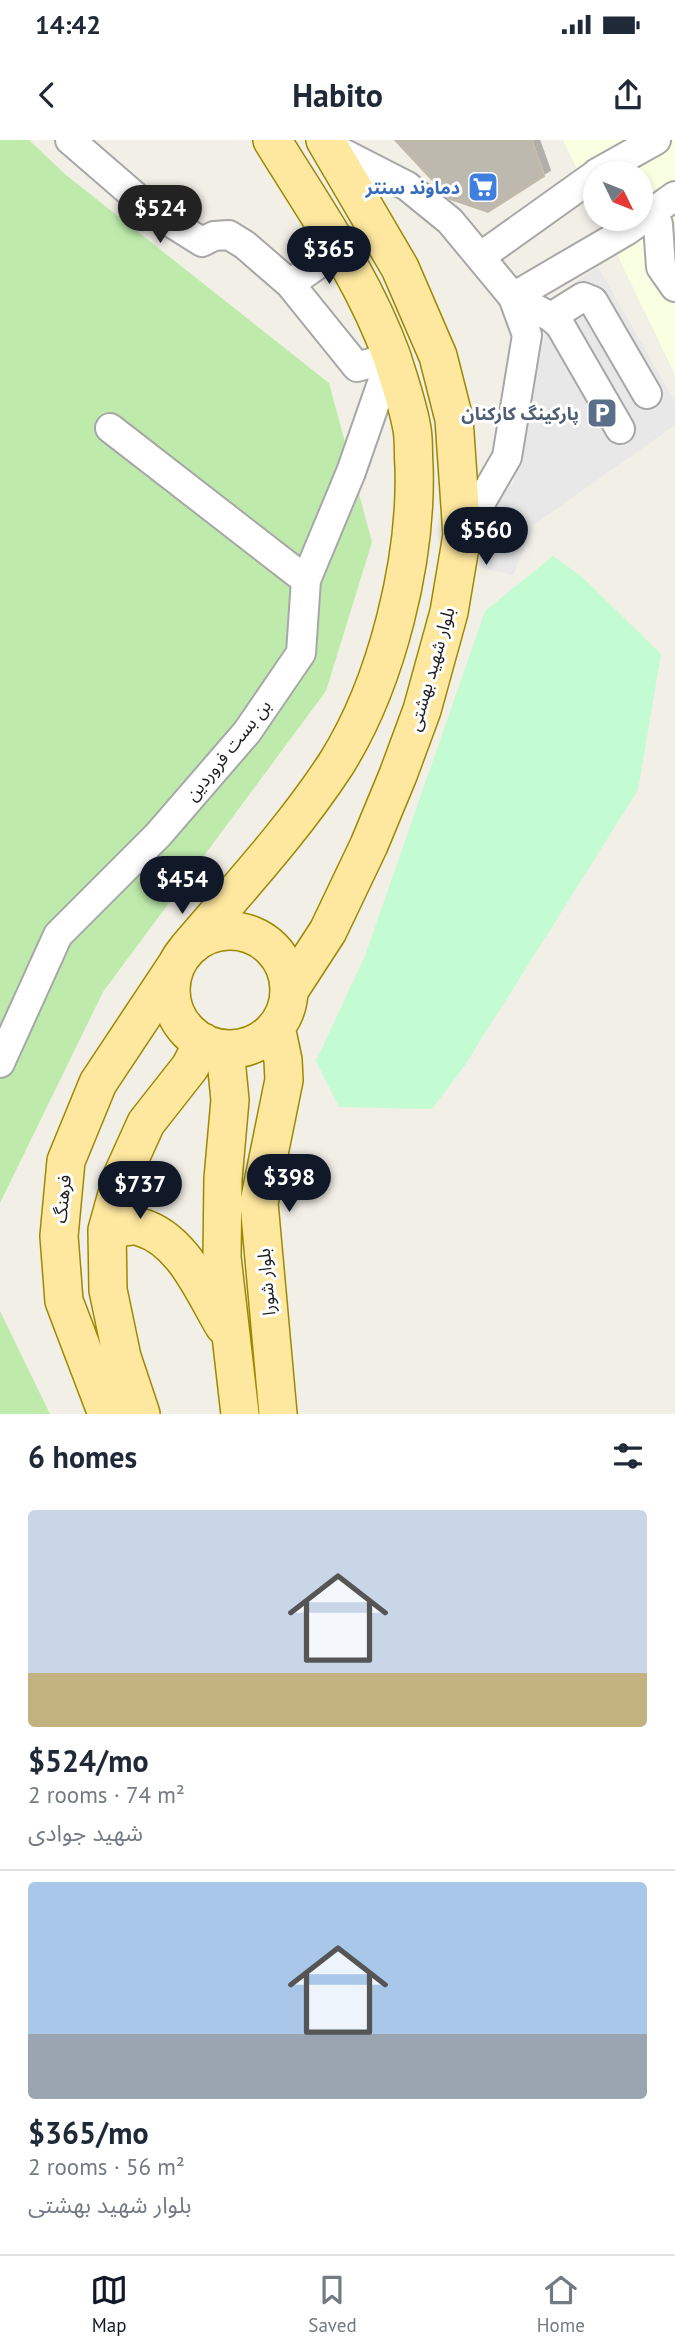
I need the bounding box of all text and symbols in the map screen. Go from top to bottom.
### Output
text: 14:42 [35,8,101,41]
text: Habito [292,74,383,116]
icon: back [28,76,66,114]
icon: share [609,76,647,114]
north arrow [583,161,653,231]
map controls [583,161,653,231]
supermarket icon: دماوند سنتر [466,170,500,204]
place label: دماوند سنتر [365,176,460,199]
pin: $524 [119,186,201,245]
text: $524 [134,193,186,222]
pin: $365 [288,226,370,286]
text: $365 [303,234,355,263]
parking icon: پارکینگ کارکنان [585,396,619,430]
place label: پارکینگ کارکنان [461,402,579,425]
pin: $560 [445,508,527,567]
text: $560 [460,515,512,544]
street label: بلوار شهید بهشتی [402,604,460,734]
street label: بن بست فروردین [180,695,276,805]
pin: $454 [141,856,223,916]
text: $454 [156,864,208,893]
pin: $398 [248,1154,330,1214]
pin: $737 [99,1161,181,1221]
text: $398 [263,1162,315,1191]
text: $737 [114,1169,166,1198]
street label: فرهنگ [48,1174,76,1224]
street label: بلوار شورا [252,1247,280,1317]
text: 6 homes [28,1437,137,1476]
icon: filters [609,1437,647,1475]
icon: home [275,1555,401,1681]
text: $524/mo [28,1741,149,1780]
text: 2 rooms · 74 m² [28,1780,185,1809]
text: شهید جوادی [28,1818,143,1847]
icon: home [275,1927,401,2053]
text: $365/mo [28,2113,149,2152]
text: 2 rooms · 56 m² [28,2152,185,2181]
text: بلوار شهید بهشتی [28,2190,192,2219]
tab: Map [90,2271,128,2337]
tab: Saved [308,2271,357,2337]
tab: Home [537,2271,585,2337]

